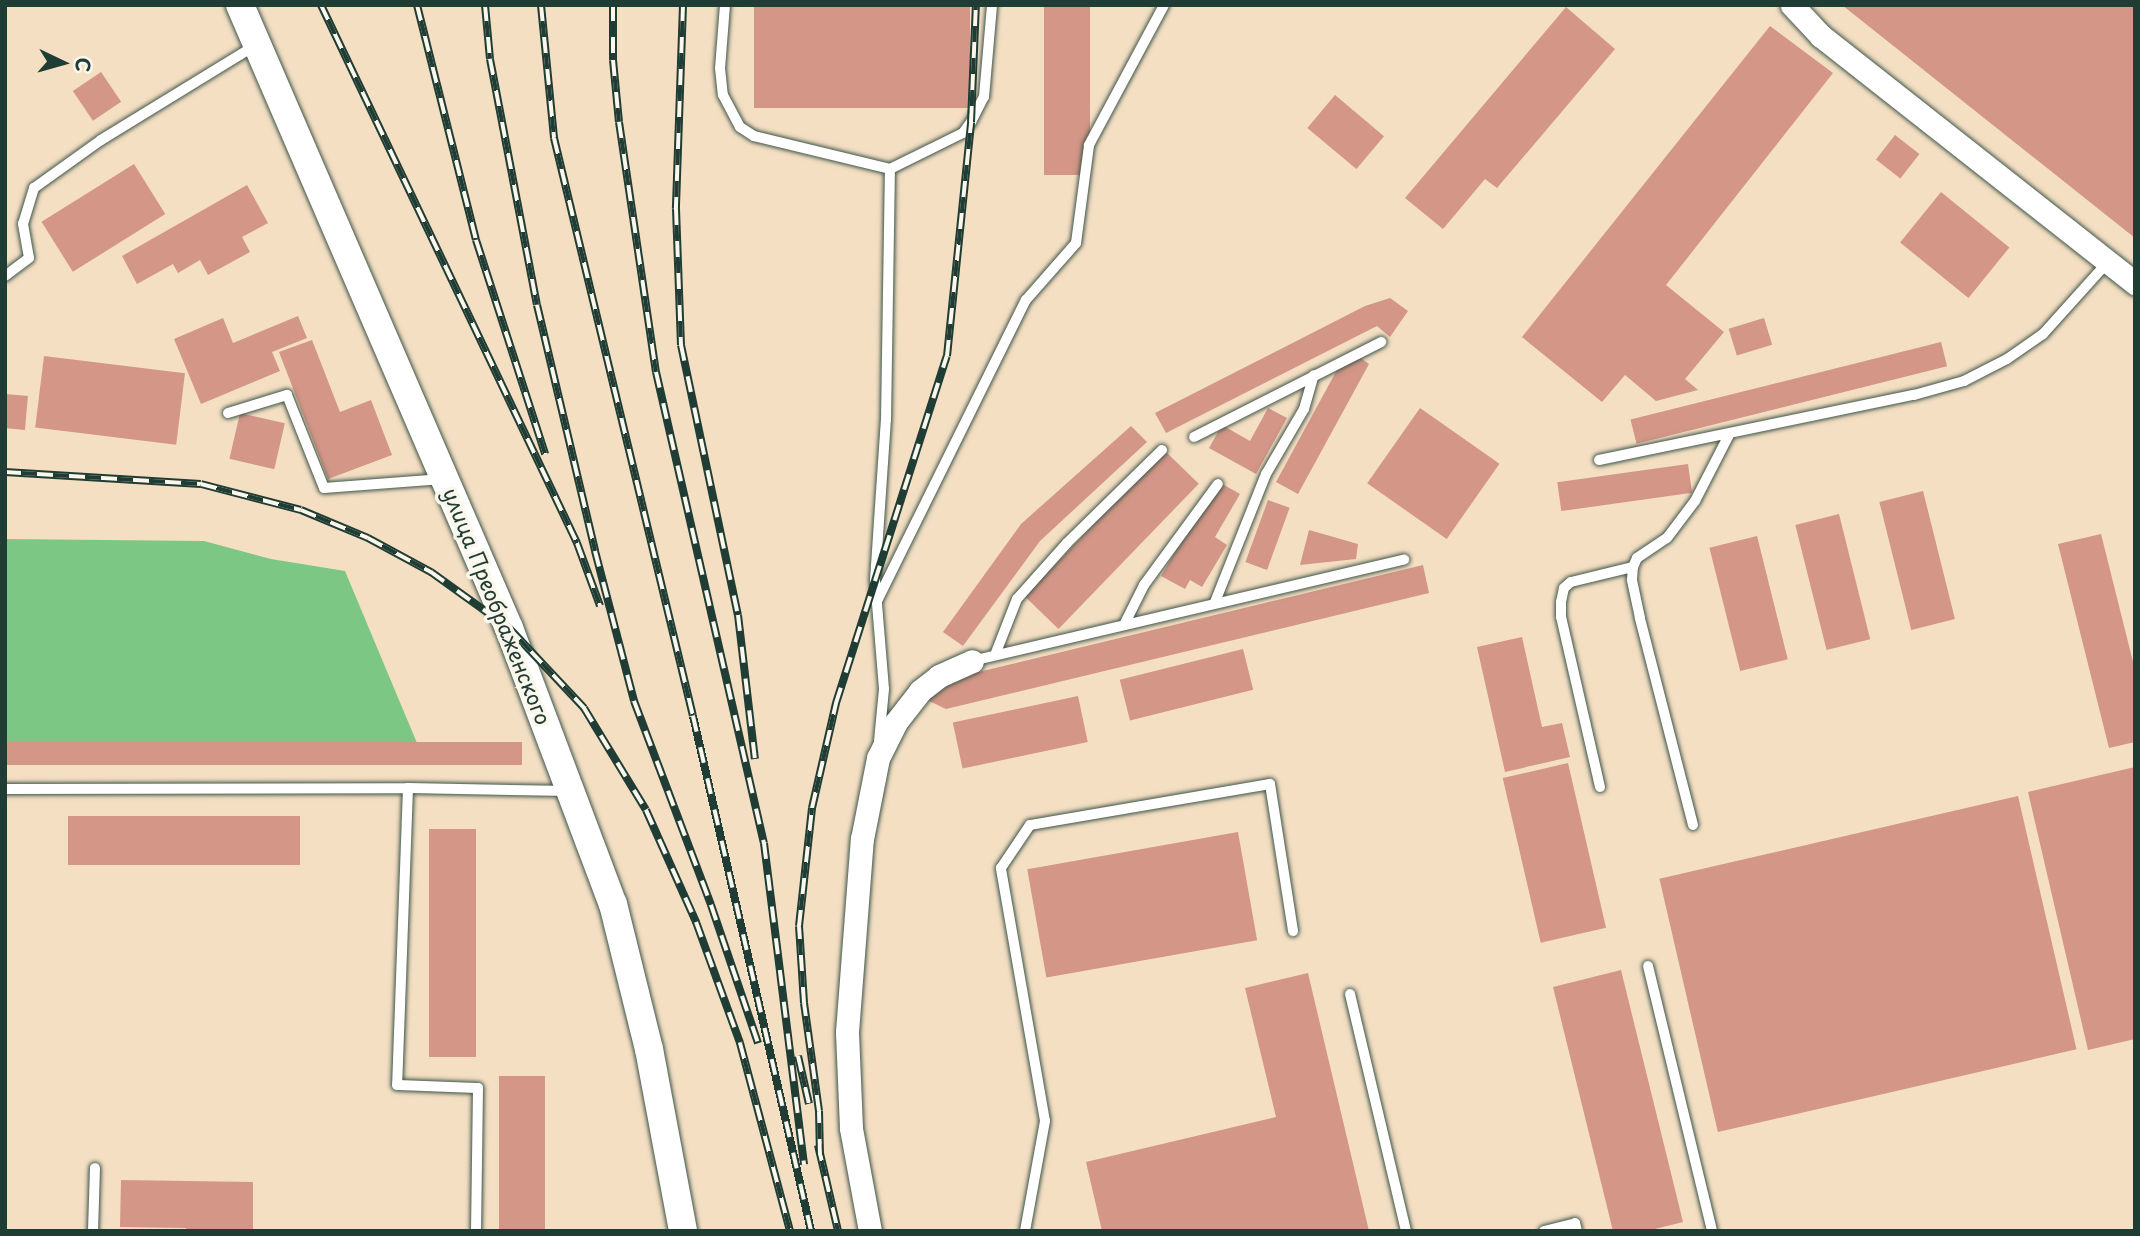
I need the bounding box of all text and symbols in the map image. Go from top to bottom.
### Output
north arrow [28,28,98,98]
text: С [69,56,98,73]
street label: улица Преображенского [439,483,557,729]

